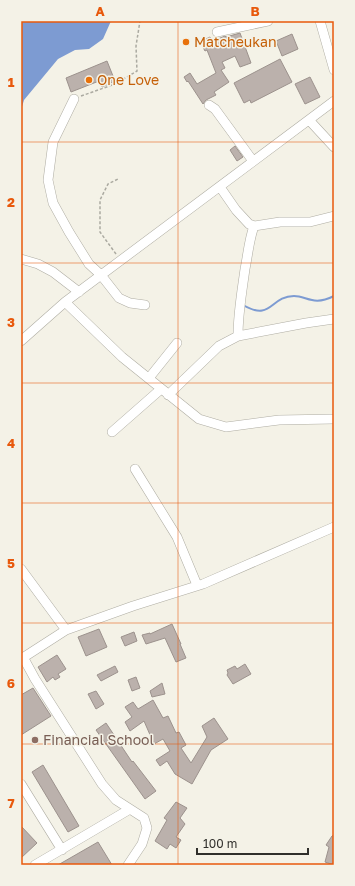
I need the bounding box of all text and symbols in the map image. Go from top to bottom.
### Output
text: A [95,3,105,19]
text: B [250,3,260,19]
place label: Matcheukan [194,33,277,50]
marker: Matcheukan [181,37,191,47]
place label: One Love [97,71,159,88]
text: 1 [8,74,15,90]
marker: One Love [84,75,94,85]
text: 2 [7,194,15,210]
text: 3 [7,314,15,330]
text: 4 [7,435,15,451]
text: 5 [7,555,15,571]
text: 6 [7,675,15,691]
place label: Financial School [43,731,154,748]
marker: Financial School [30,735,40,745]
text: 7 [7,795,15,811]
scale bar [197,830,308,856]
text: 100 m [203,836,237,851]

